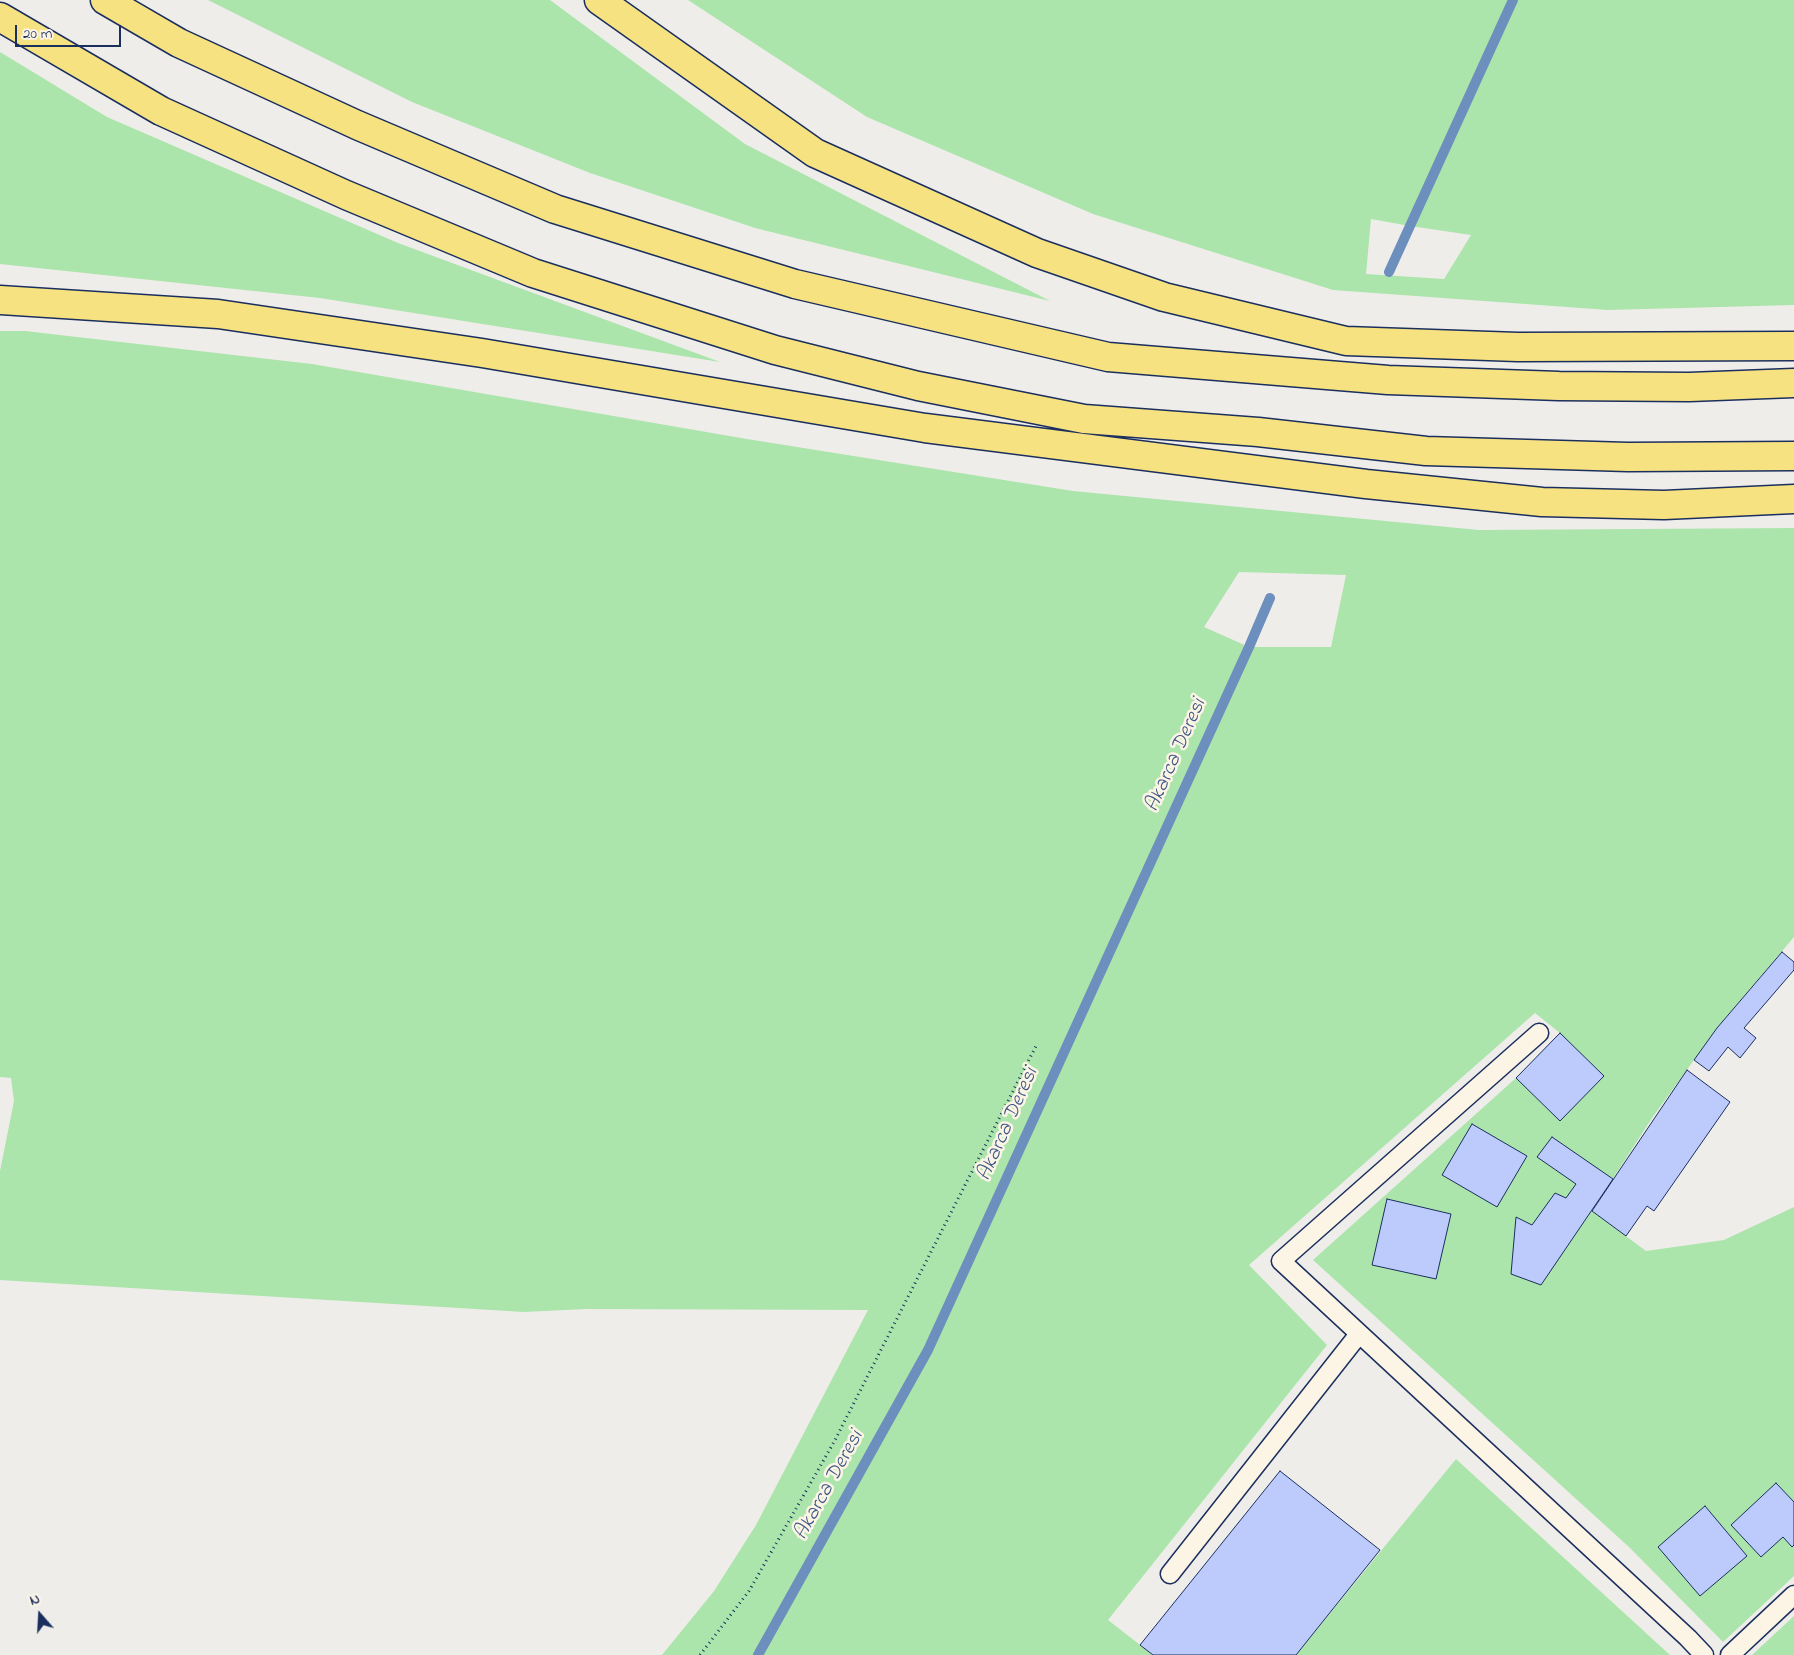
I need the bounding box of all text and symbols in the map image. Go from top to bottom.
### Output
scale bar [18,15,124,47]
text: 20 m [23,23,52,45]
water label: Akarca Deresi [1141,696,1213,816]
water label: Akarca Deresi [973,1065,1045,1185]
water label: Akarca Deresi [790,1427,870,1545]
text: N [27,1589,43,1612]
north arrow [15,1590,65,1640]

